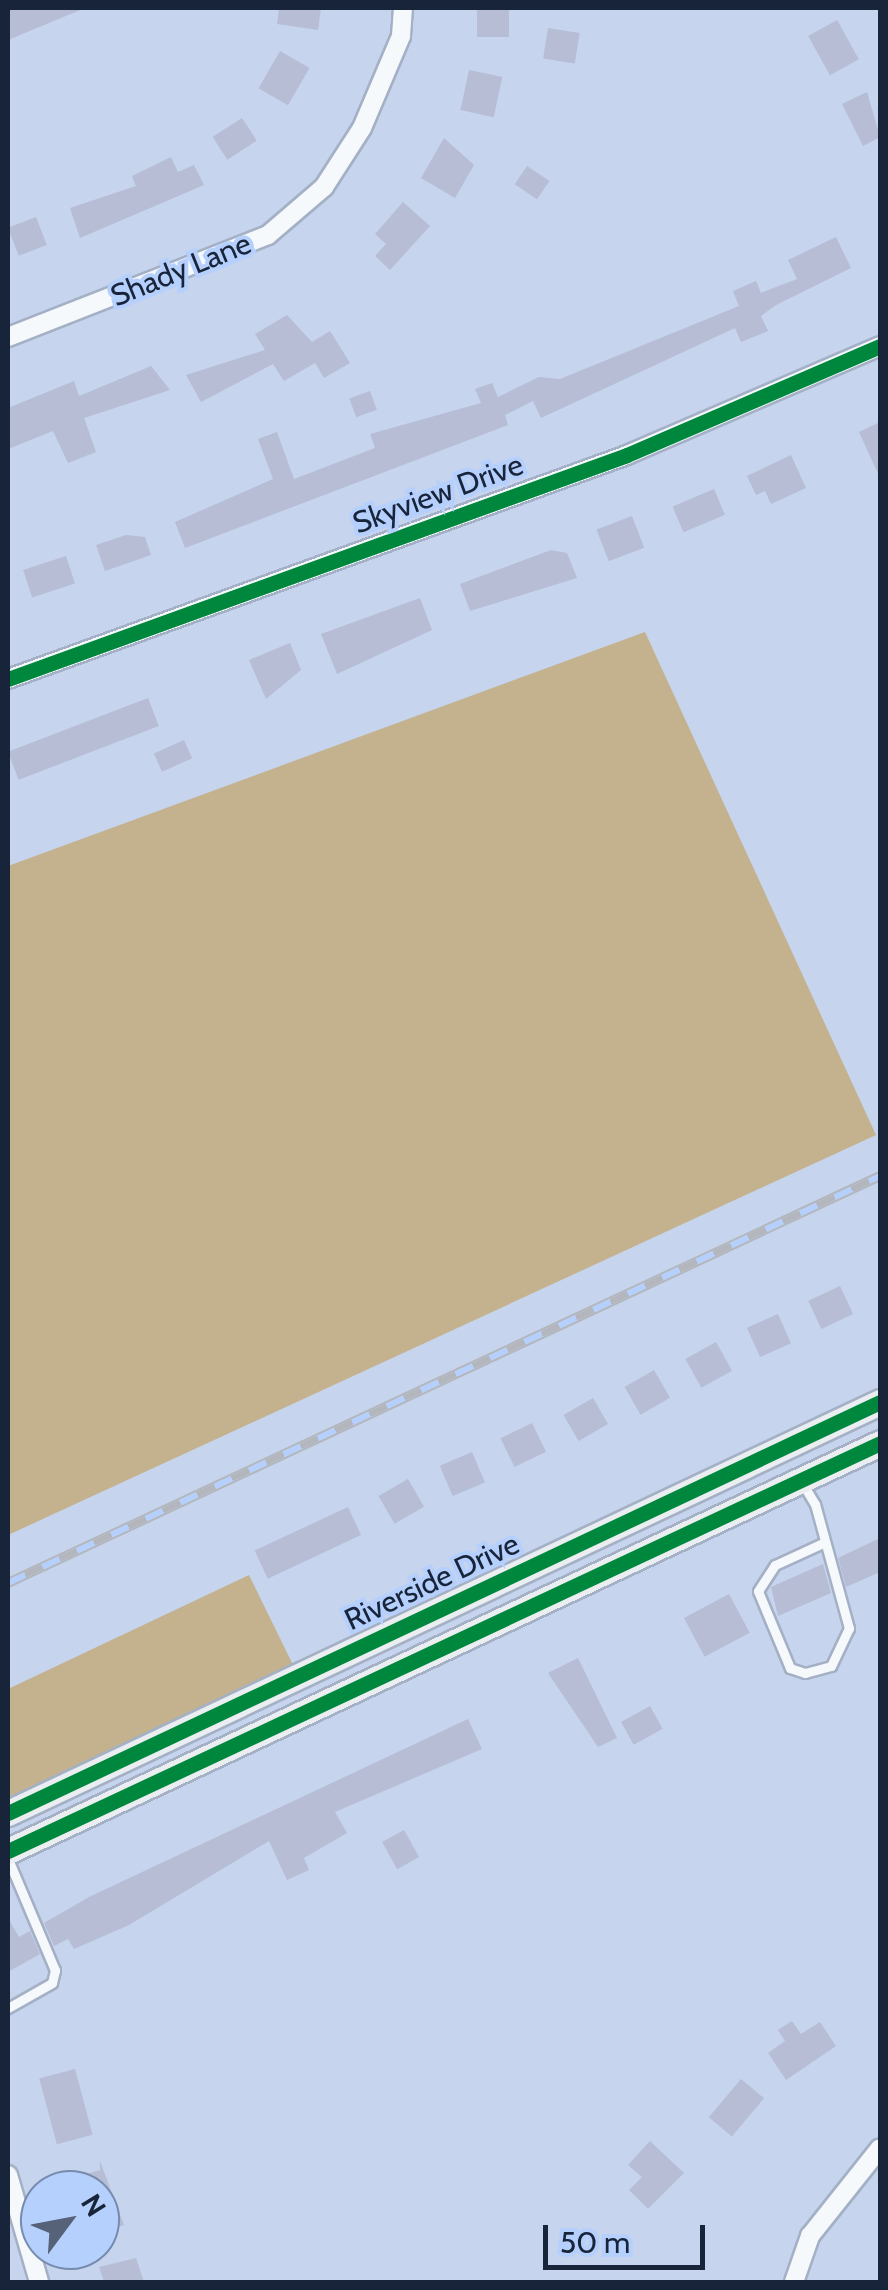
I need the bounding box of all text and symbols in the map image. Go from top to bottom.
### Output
street label: Shady Lane [106,226,256,314]
street label: Skyview Drive [348,447,528,541]
street label: Riverside Drive [339,1526,525,1638]
north arrow [20,2170,120,2270]
text: N [74,2188,113,2223]
scale bar [548,2205,710,2267]
text: 50 m [560,2224,630,2261]

